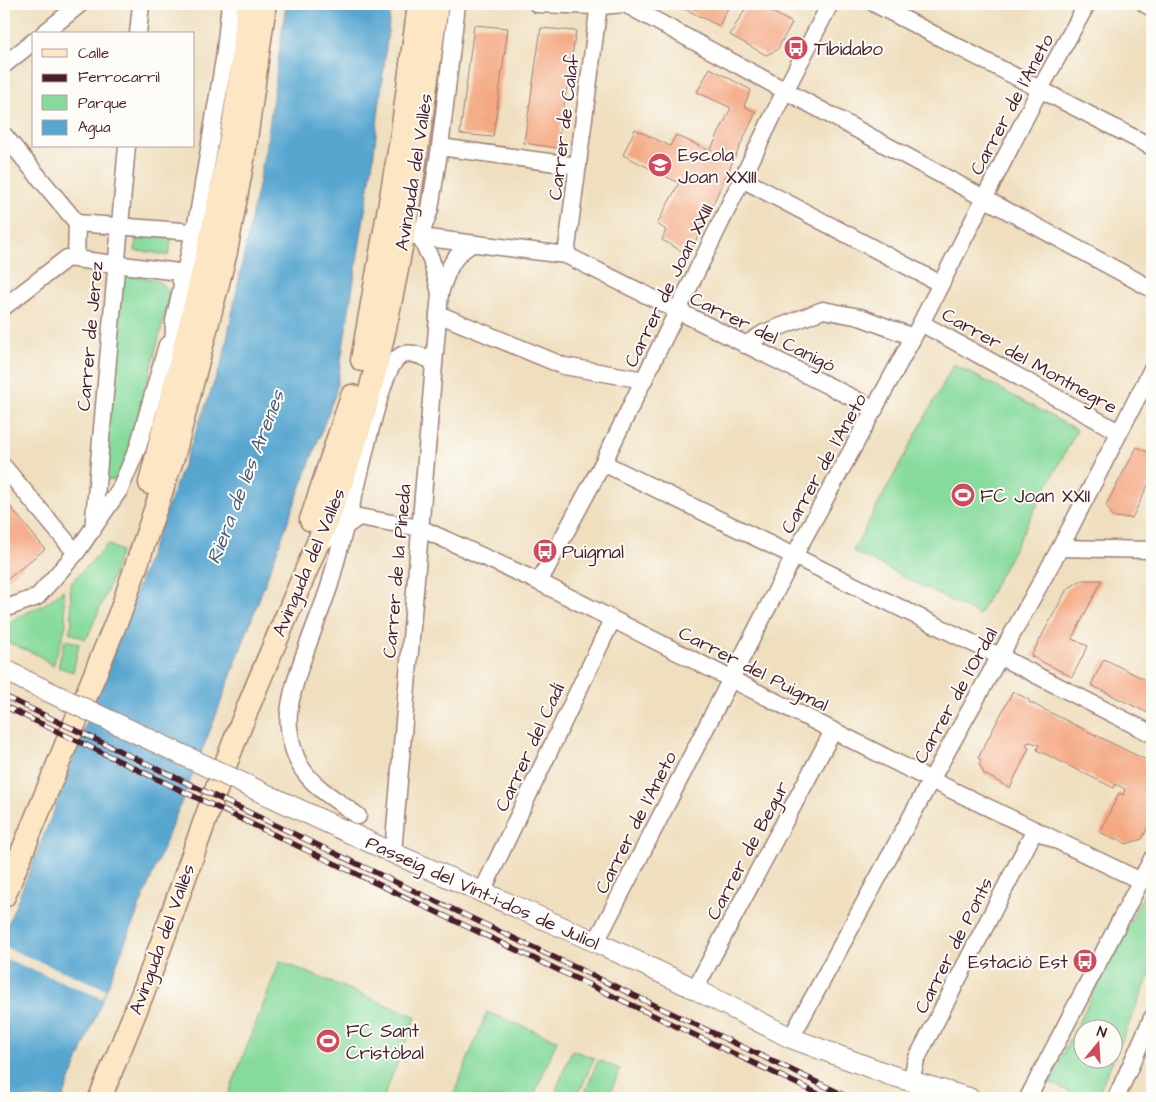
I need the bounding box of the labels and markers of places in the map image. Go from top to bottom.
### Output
bus stop icon: Tibidabo [783,35,809,61]
place label: Tibidabo [814,36,883,63]
place label: Escola Joan XXIII [678,142,757,191]
school or university icon: Escola Joan XXIII [647,152,673,178]
sports icon: FC Joan XXII [950,482,976,508]
place label: FC Joan XXII [980,483,1090,510]
bus stop icon: Puigmal [532,538,558,564]
place label: Puigmal [562,539,624,567]
bus stop icon: Estació Est [1072,948,1098,974]
place label: Estació Est [968,949,1068,976]
place label: FC Sant Cristòbal [346,1018,424,1067]
sports icon: FC Sant Cristòbal [315,1028,341,1054]

